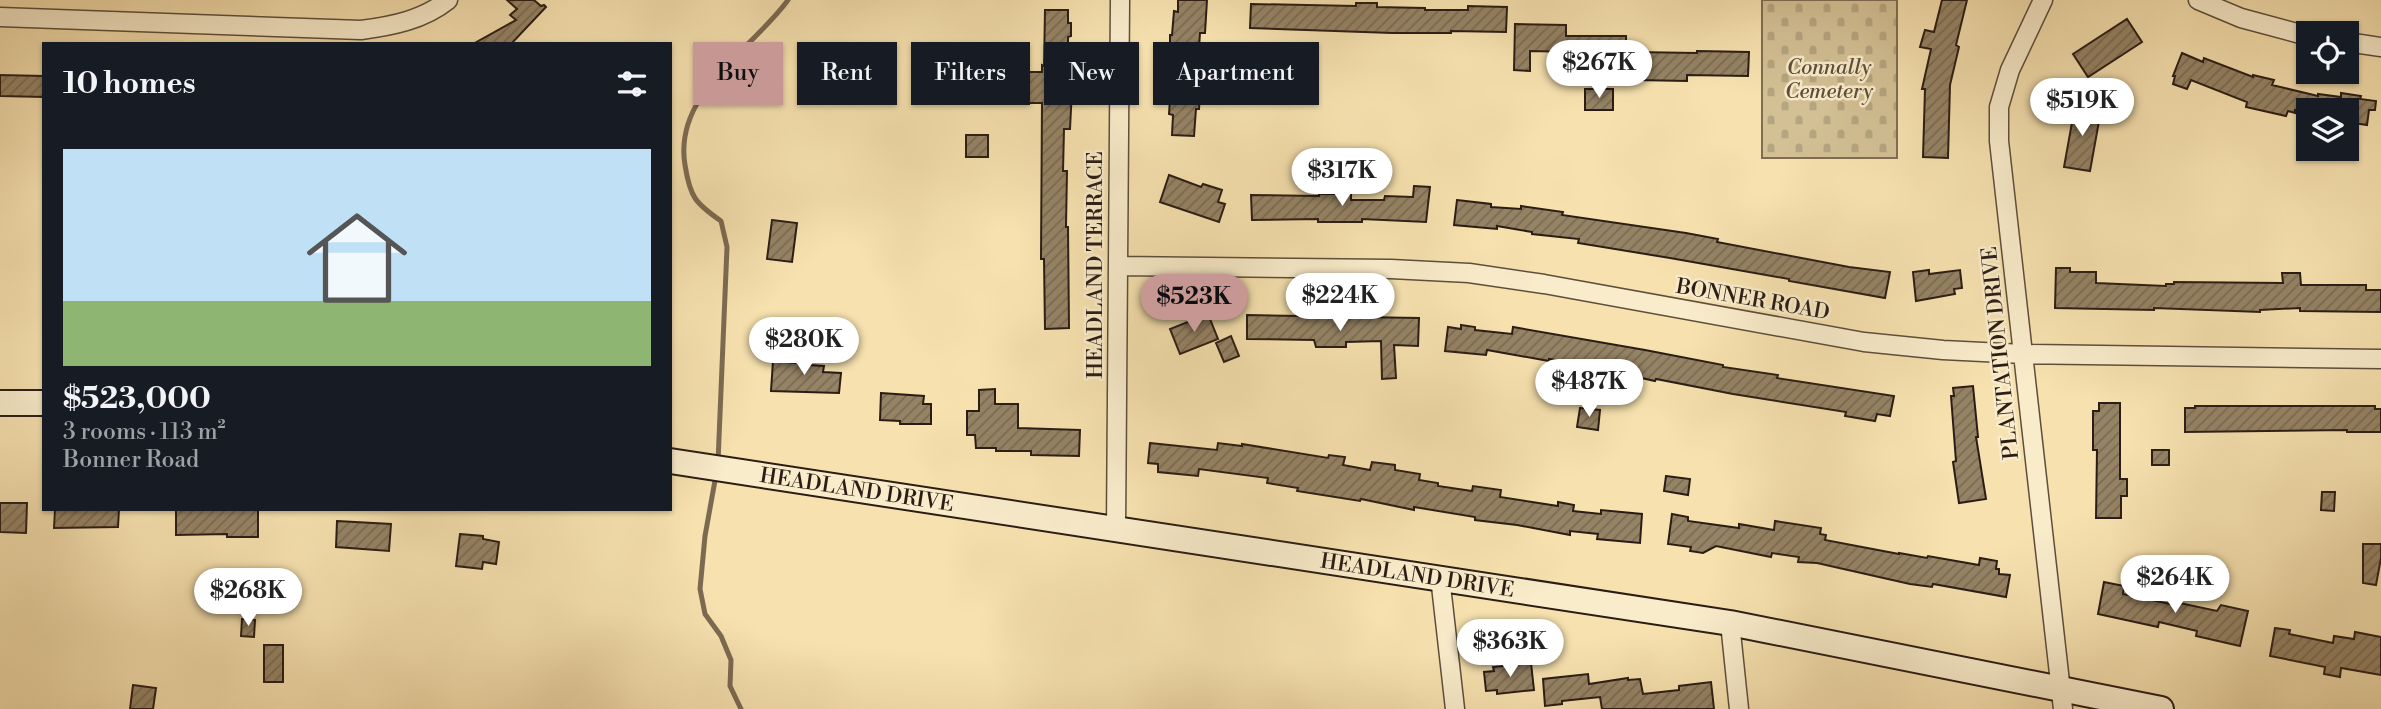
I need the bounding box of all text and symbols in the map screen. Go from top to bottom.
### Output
map controls [2296,21,2359,161]
button: locate [2296,21,2359,84]
pin: $267K [1550,41,1648,100]
chip: Buy [693,42,783,105]
chip: Rent [797,42,897,105]
chip: Filters [911,42,1030,105]
chip: New [1044,42,1139,105]
chip: Apartment [1153,42,1319,105]
text: $267K [1562,49,1636,77]
park label: Connally Cemetery [1785,55,1874,105]
text: 10 homes [63,65,196,103]
icon: filters [613,65,651,103]
pin: $519K [2033,78,2131,138]
text: $519K [2046,87,2118,115]
button: layers [2296,98,2359,161]
pin: $317K [1293,148,1391,208]
street label: HEADLAND TERRACE [1083,151,1109,379]
text: $317K [1308,157,1376,185]
icon: home [294,195,420,321]
street label: PLANTATION DRIVE [1977,245,2025,461]
street label: BONNER ROAD [1673,273,1832,326]
pin: $523K [1145,274,1243,334]
pin: $224K [1291,274,1389,333]
text: $224K [1302,282,1378,310]
text: $523K [1157,283,1231,311]
pin: $280K [755,318,853,377]
text: $280K [765,326,843,354]
pin: $487K [1540,360,1638,419]
text: $487K [1551,368,1627,396]
text: $523,000 [63,380,211,418]
text: 3 rooms · 113 m² [63,418,226,446]
text: Bonner Road [63,446,199,474]
street label: HEADLAND DRIVE [758,463,955,518]
street label: HEADLAND DRIVE [1318,549,1516,604]
pin: $264K [2126,556,2224,615]
text: $264K [2136,564,2214,592]
pin: $268K [199,568,297,628]
text: $268K [210,577,286,605]
pin: $363K [1461,620,1559,679]
text: $363K [1473,628,1547,656]

